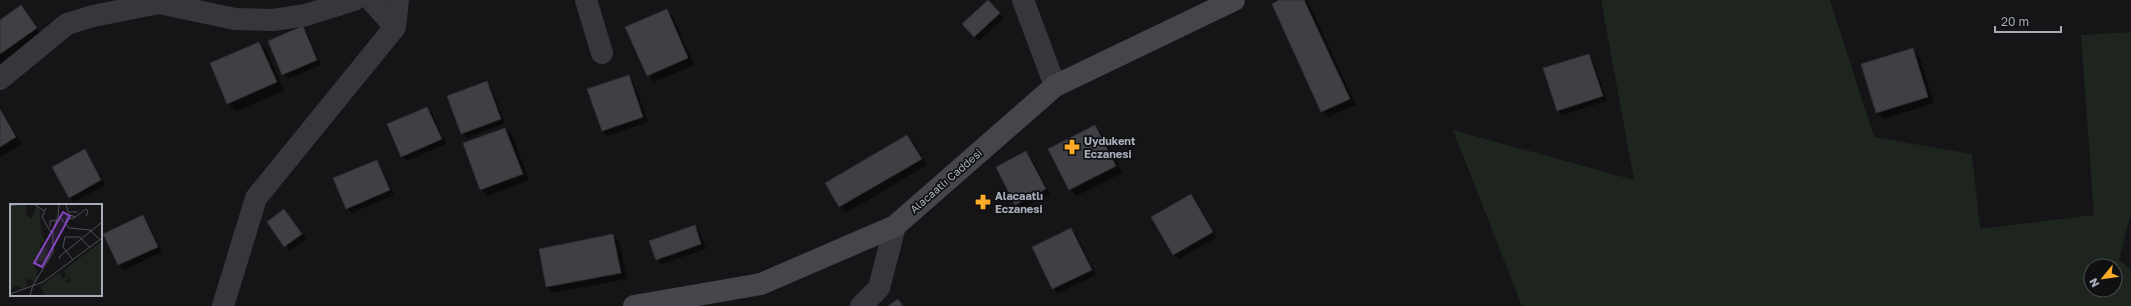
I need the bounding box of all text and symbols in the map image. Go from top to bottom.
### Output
scale bar [1995,8,2061,34]
text: 20 m [2001,14,2029,29]
place label: Uydukent Eczanesi [1084,134,1136,160]
pharmacy icon: Uydukent Eczanesi [1063,138,1081,156]
street label: Alacaatlı Caddesi [907,146,984,215]
place label: Alacaatlı Eczanesi [995,189,1043,215]
pharmacy icon: Alacaatlı Eczanesi [974,193,992,211]
inset map [10,204,102,296]
north arrow [2083,258,2123,298]
text: N [2086,276,2102,290]

